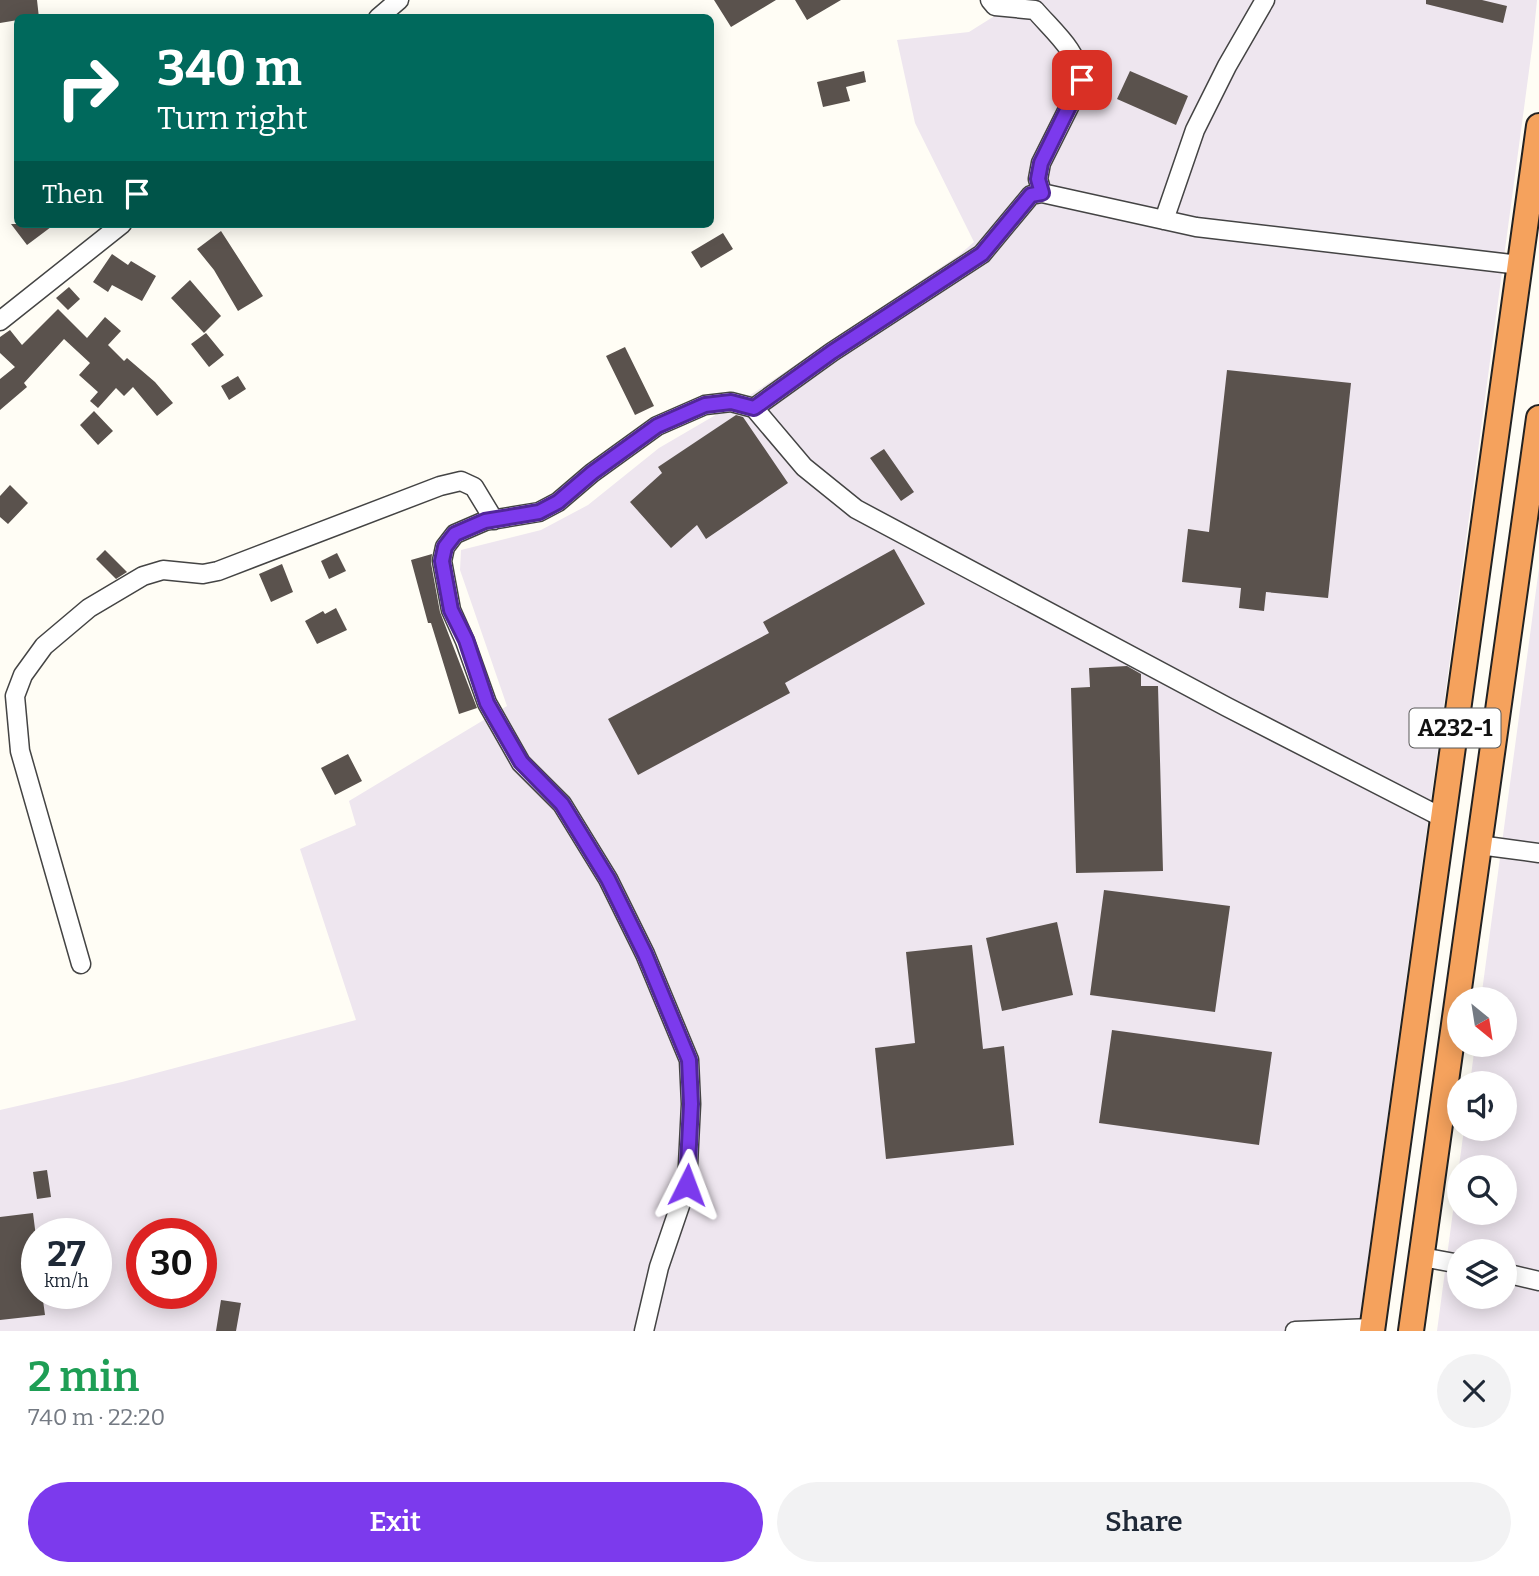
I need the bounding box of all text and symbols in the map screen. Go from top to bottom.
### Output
text: 340 m [157,39,302,98]
icon: right [42,42,133,133]
pin [1052,50,1112,110]
icon: arrive [1063,61,1101,99]
text: Turn right [157,99,308,137]
icon: arrive [118,175,156,213]
text: Then [42,179,104,210]
road number: A232-1 [1410,708,1500,748]
north arrow [1447,987,1517,1057]
map controls [1447,987,1517,1309]
button: sound [1447,1071,1517,1141]
position arrow [650,1148,724,1222]
button: search [1447,1155,1517,1225]
speed limit sign: 30 [126,1218,217,1309]
text: 27 [47,1233,86,1275]
button: layers [1447,1239,1517,1309]
text: km/h [44,1270,89,1292]
text: 2 min [28,1352,139,1402]
button: close [1437,1354,1511,1428]
text: 740 m · 22:20 [28,1403,165,1431]
button: Exit [28,1482,763,1562]
button: Share [777,1482,1511,1562]

